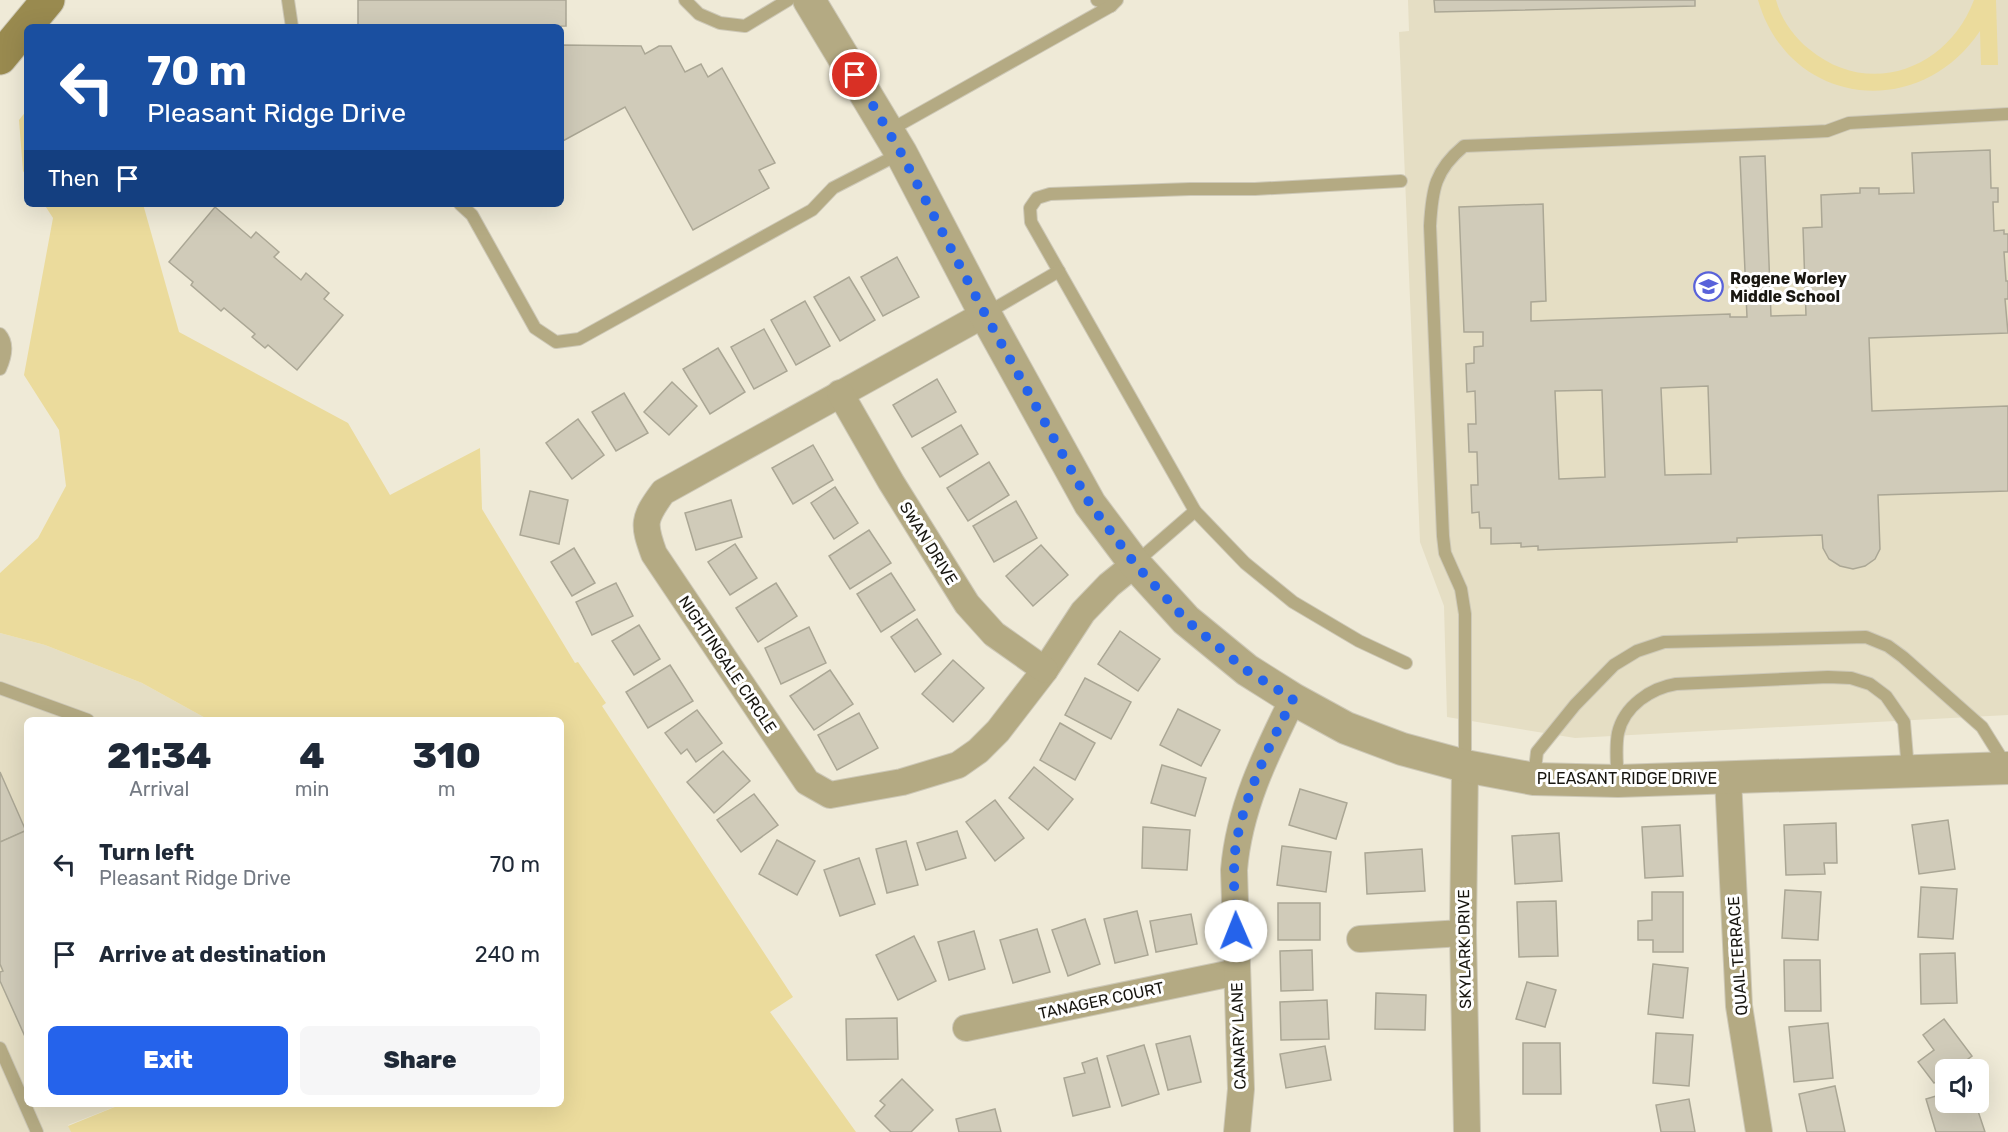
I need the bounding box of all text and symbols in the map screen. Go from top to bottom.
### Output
text: 70 m [147,46,247,96]
icon: left [48,48,126,126]
pin [829,49,880,100]
icon: arrive [838,58,871,91]
text: Pleasant Ridge Drive [147,97,406,129]
icon: arrive [111,162,144,195]
text: Then [48,165,99,192]
place label: Rogene Worley Middle School [1730,269,1847,306]
school or university icon: Rogene Worley Middle School [1693,271,1725,303]
street label: SWAN DRIVE [896,498,962,588]
street label: NIGHTINGALE CIRCLE [675,592,781,737]
text: 21:34 [107,734,212,777]
text: 4 [299,734,325,777]
text: 310 [413,734,481,777]
street label: PLEASANT RIDGE DRIVE [1537,769,1717,788]
text: Arrival [129,777,189,801]
text: min [295,777,329,801]
text: m [438,777,456,801]
text: Turn left [99,839,194,866]
icon: left [48,848,81,881]
text: 70 m [490,851,540,878]
text: Pleasant Ridge Drive [99,866,291,890]
street label: SKYLARK DRIVE [1454,889,1475,1009]
street label: QUAIL TERRACE [1724,896,1751,1016]
position arrow [1204,899,1268,963]
icon: arrive [48,938,81,971]
text: Arrive at destination [99,941,326,968]
text: 240 m [475,941,540,968]
street label: TANAGER COURT [1037,978,1166,1023]
street label: CANARY LANE [1227,982,1250,1090]
button: Exit [48,1026,288,1095]
button: Share [300,1026,540,1095]
map controls [1935,1059,1989,1113]
button: sound [1935,1059,1989,1113]

